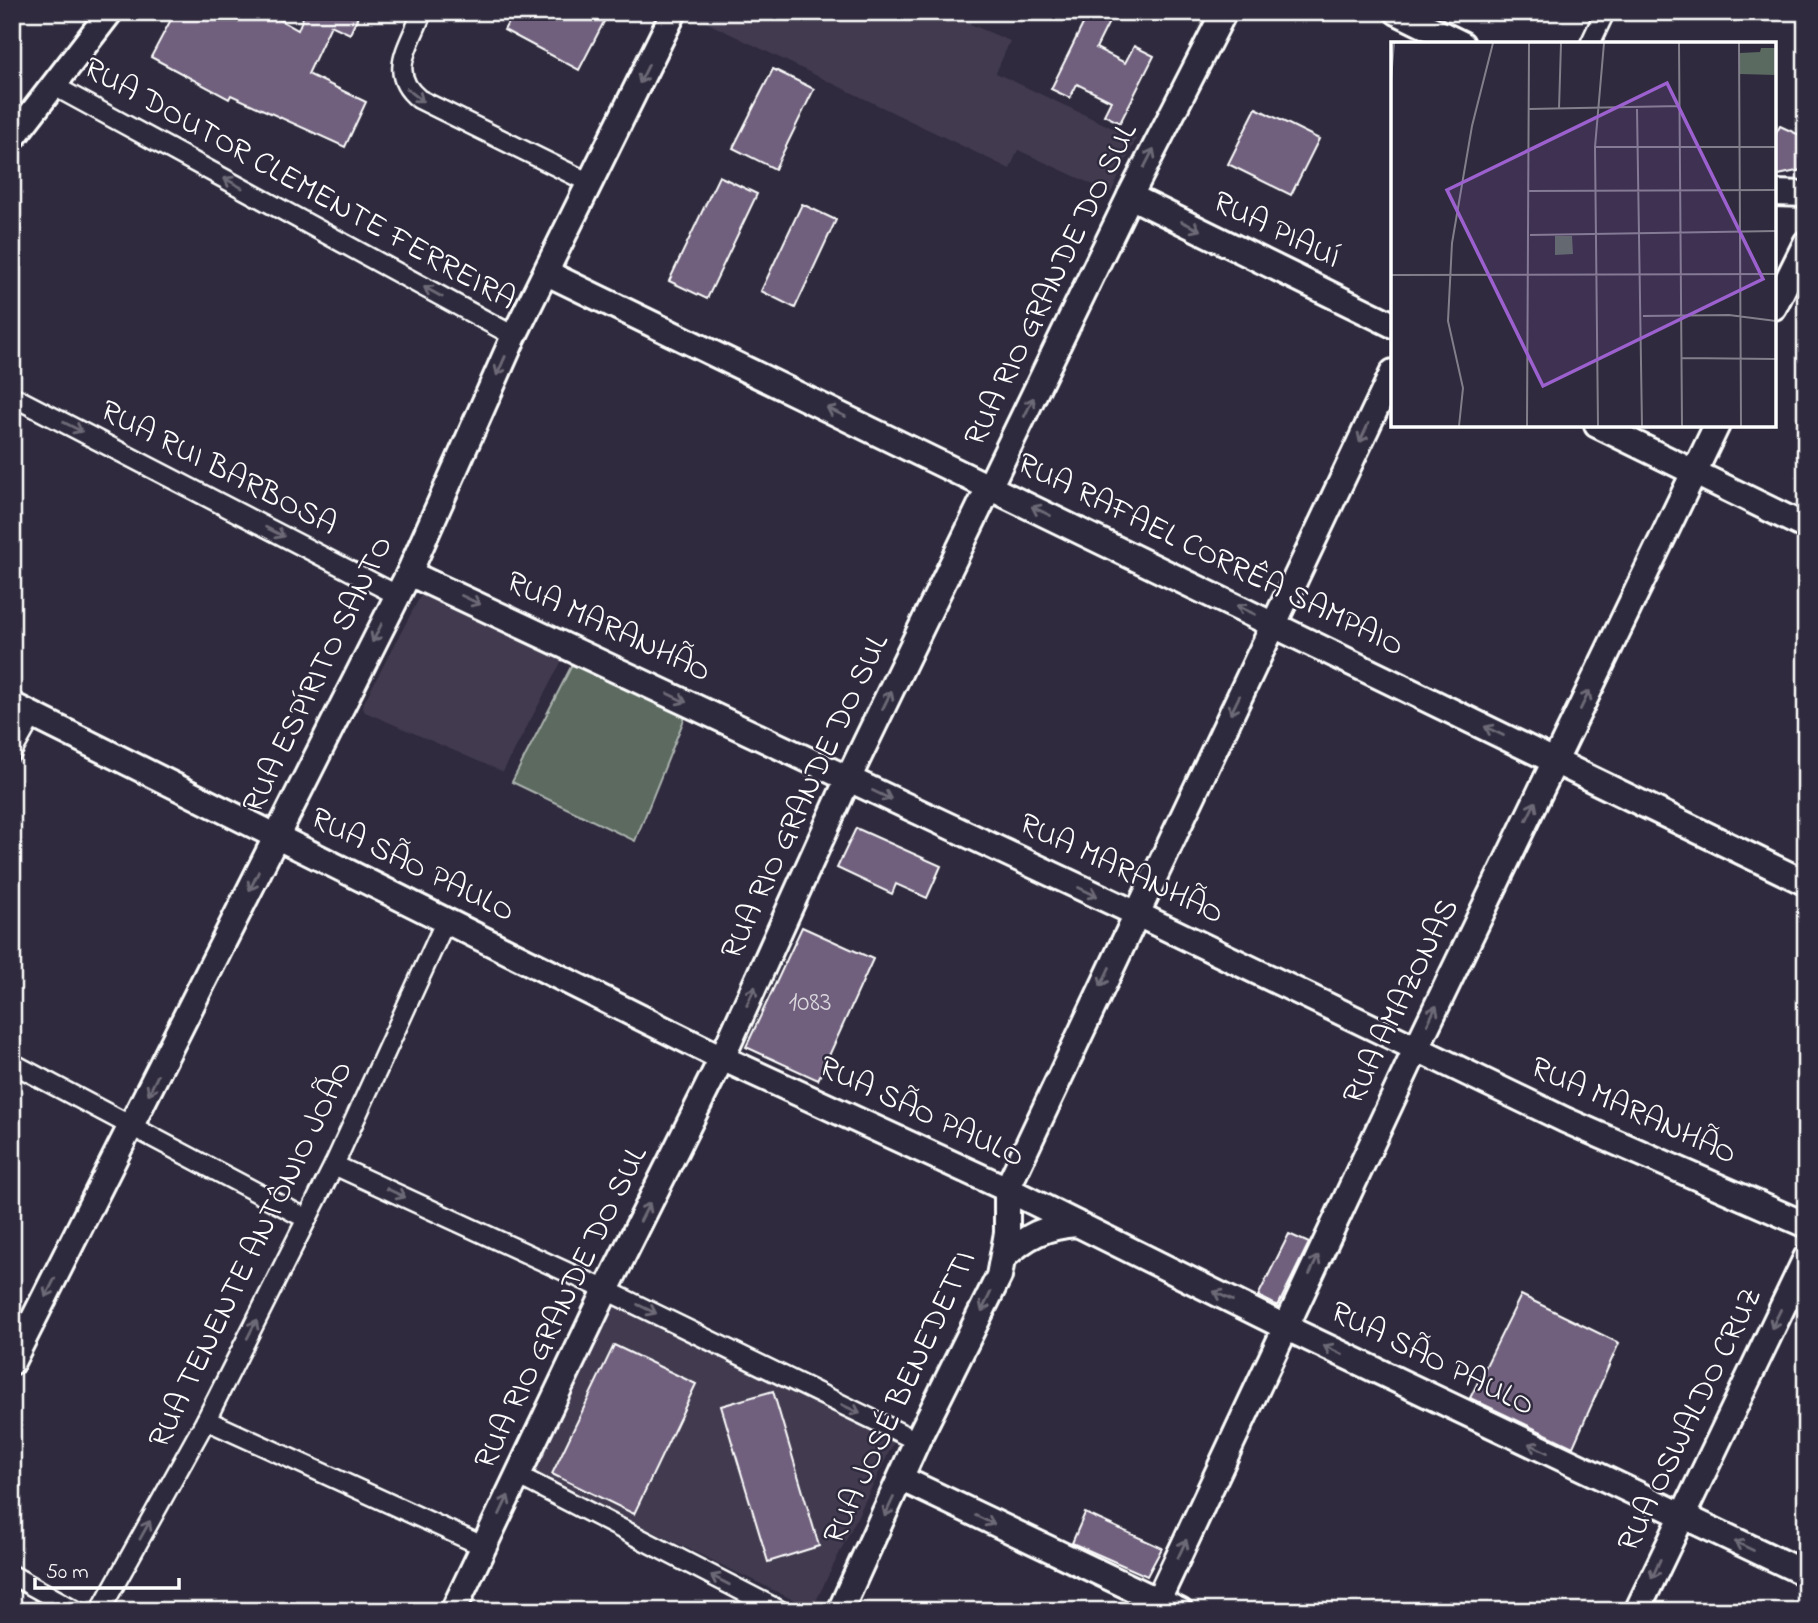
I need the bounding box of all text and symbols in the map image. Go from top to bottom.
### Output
inset map [1391,42,1776,427]
street label: RUA DOUTOR CLEMENTE FERREIRA [74,46,524,324]
one-way arrow [636,63,650,84]
one-way arrow [406,87,424,102]
street label: RUA RIO GRANDE DO SUL [953,115,1151,455]
one-way arrow [1143,148,1157,169]
one-way arrow [223,176,244,190]
street label: RUA PIAUÍ [1204,180,1348,282]
one-way arrow [1180,220,1201,233]
one-way arrow [423,285,444,298]
one-way arrow [494,355,507,376]
street label: RUA RUI BARBOSA [91,389,345,549]
one-way arrow [1023,397,1036,418]
one-way arrow [826,405,847,418]
one-way arrow [62,421,83,435]
one-way arrow [1357,422,1370,444]
street label: RUA RAFAEL CORRÊA SAMPAIO [1008,442,1412,670]
one-way arrow [1031,503,1052,517]
one-way arrow [264,525,285,539]
street label: RUA ESPÍRITO SANTO [231,528,407,822]
street label: RUA MARANHÃO [498,560,718,696]
one-way arrow [460,594,481,607]
one-way arrow [1236,602,1257,616]
one-way arrow [370,623,384,643]
street label: RUA RIO GRANDE DO SUL [710,626,902,968]
one-way arrow [880,690,894,711]
one-way arrow [1579,690,1592,711]
one-way arrow [666,691,687,705]
one-way arrow [1228,694,1241,716]
one-way arrow [1484,724,1505,737]
one-way arrow [871,789,892,802]
street label: RUA SÃO PAULO [302,796,522,936]
one-way arrow [1525,801,1539,822]
street label: RUA MARANHÃO [1011,802,1231,938]
one-way arrow [246,870,260,891]
one-way arrow [1077,886,1098,899]
street label: RUA AMAZONAS [1332,891,1472,1113]
one-way arrow [1098,966,1111,987]
house number: 1083 [788,983,832,1024]
one-way arrow [745,985,758,1007]
one-way arrow [1426,1005,1440,1026]
street label: RUA SÃO PAULO [810,1045,1032,1181]
street label: RUA MARANHÃO [1522,1046,1744,1178]
street label: RUA TENENTE ANTÔNIO JOÃO [137,1053,367,1457]
one-way arrow [146,1074,160,1095]
street label: RUA RIO GRANDE DO SUL [463,1138,661,1478]
one-way arrow [385,1187,406,1200]
one-way arrow [638,1202,652,1223]
street label: RUA JOSÉ BENEDETTI [812,1243,990,1553]
one-way arrow [1307,1255,1321,1276]
one-way arrow [43,1277,57,1297]
street label: RUA OSWALDO CRUZ [1606,1279,1776,1561]
one-way arrow [1213,1289,1234,1303]
street label: RUA SÃO PAULO [1322,1290,1542,1430]
one-way arrow [979,1291,992,1312]
one-way arrow [636,1303,657,1317]
one-way arrow [1769,1308,1782,1329]
one-way arrow [245,1319,259,1340]
one-way arrow [1323,1343,1344,1356]
one-way arrow [840,1402,861,1416]
one-way arrow [1528,1441,1549,1454]
one-way arrow [498,1495,511,1516]
one-way arrow [881,1496,895,1517]
one-way arrow [975,1514,996,1527]
one-way arrow [138,1520,152,1540]
one-way arrow [1734,1538,1755,1552]
one-way arrow [1176,1539,1189,1560]
scale bar [35,1546,178,1590]
one-way arrow [1649,1557,1662,1579]
text: 50 m [46,1558,89,1588]
one-way arrow [711,1572,731,1586]

